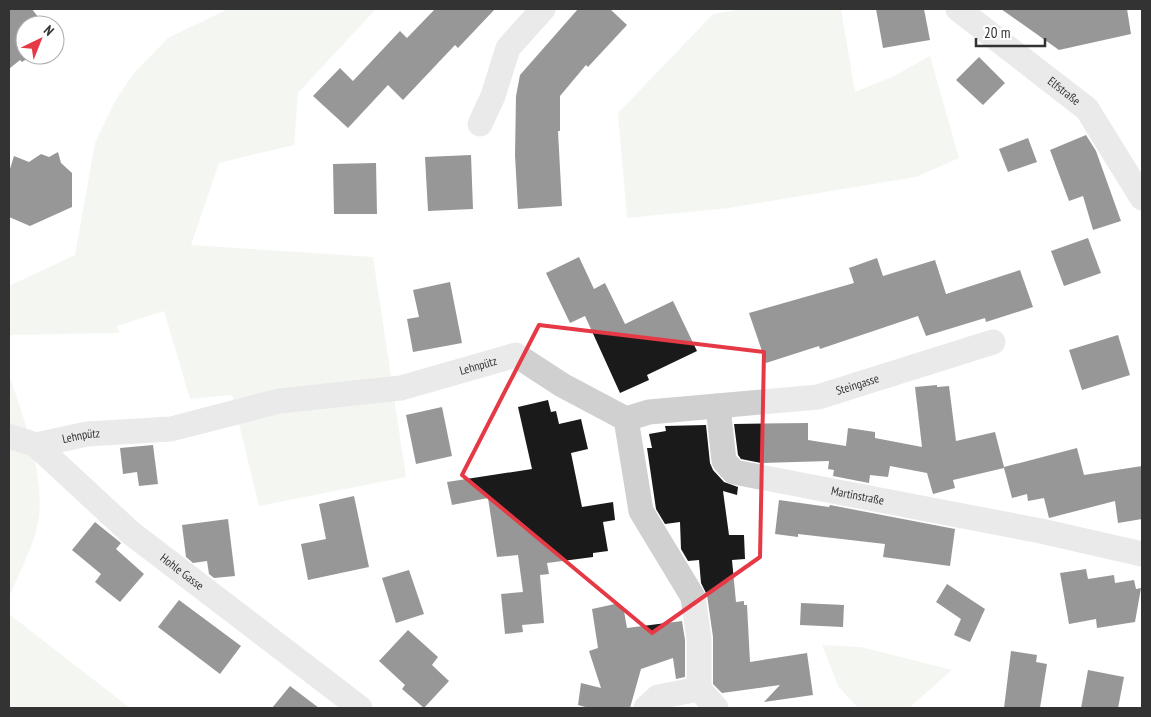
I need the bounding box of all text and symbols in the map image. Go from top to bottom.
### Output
north arrow [15,15,65,65]
scale bar [976,15,1045,47]
text: N [40,21,58,40]
text: 20 m [984,23,1010,42]
street label: Elfstraße [1045,73,1084,108]
street label: Lehnpütz [458,353,499,378]
street label: Steingasse [834,370,881,398]
street label: Lehnpütz [61,425,100,446]
street label: Martinstraße [830,483,885,508]
street label: Hohle Gasse [157,550,207,593]

